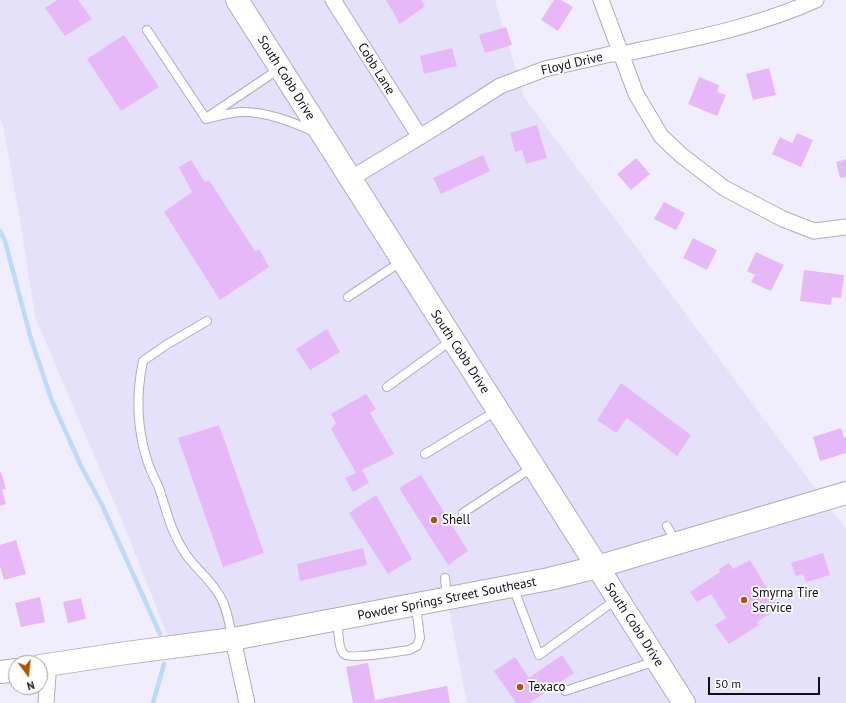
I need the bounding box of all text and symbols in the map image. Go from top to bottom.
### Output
street label: South Cobb Drive [254,33,318,123]
street label: Cobb Lane [354,40,398,98]
street label: Floyd Drive [540,49,604,79]
street label: South Cobb Drive [427,307,493,397]
place label: Shell [442,512,470,528]
marker: Shell [429,515,439,525]
street label: Powder Springs Street Southeast [356,574,538,624]
street label: South Cobb Drive [601,580,667,670]
place label: Smyrna Tire Service [752,585,819,616]
marker: Smyrna Tire Service [739,595,749,605]
north arrow [8,655,48,695]
scale bar [710,669,822,695]
text: 50 m [715,676,741,691]
text: N [26,678,36,693]
place label: Texaco [528,679,566,695]
marker: Texaco [515,682,525,692]

